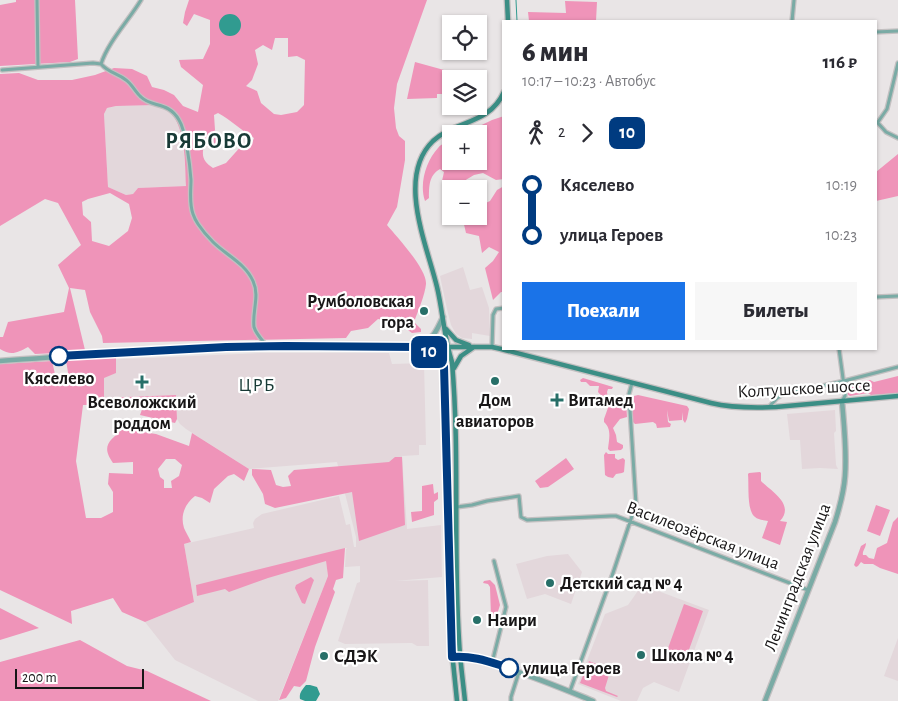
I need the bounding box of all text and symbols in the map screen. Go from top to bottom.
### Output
map controls [442,15,487,225]
button: locate [442,15,487,60]
text: 6 мин [522,39,589,67]
text: 116 ₽ [822,53,857,72]
button: layers [442,70,487,115]
text: 10:17 – 10:23 · Автобус [522,73,656,89]
icon: walk [522,119,550,147]
icon: forward [573,119,601,147]
text: 2 [558,124,565,140]
text: 10 [619,124,635,142]
button: + [442,125,487,170]
district label: РЯБОВО [165,130,253,152]
text: Кяселево [560,176,634,195]
text: 10:19 [826,177,857,193]
button: − [442,180,487,225]
text: улица Героев [560,226,663,245]
text: 10:23 [826,227,857,243]
button: Поехали [522,282,685,340]
button: Билеты [695,282,857,340]
place label: Румболовская гора [307,293,414,332]
marker: Румболовская гора [418,305,430,317]
line badge: 10 [406,336,452,368]
text: 10 [421,343,437,361]
marker: Кяселево [49,346,69,366]
place label: Кяселево [24,370,94,388]
marker: Всеволожский роддом [135,375,149,389]
marker: Дом авиаторов [489,375,501,387]
district label: ЦРБ [238,376,276,395]
street label: Колтушское шоссе [737,377,871,401]
place label: Дом авиаторов [456,392,534,431]
place label: Витамед [568,392,634,410]
marker: Витамед [550,393,564,407]
place label: Всеволожский роддом [87,394,197,433]
street label: Василеозёрская улица [624,498,782,573]
street label: Ленинградская улица [761,501,834,654]
place label: Детский сад № 4 [560,575,683,593]
marker: Детский сад № 4 [544,577,556,589]
place label: Наири [487,612,537,630]
marker: Наири [471,614,483,626]
place label: Школа № 4 [651,647,734,665]
place label: СДЭК [334,648,378,666]
marker: Школа № 4 [635,649,647,661]
marker: СДЭК [318,650,330,662]
marker: улица Героев [499,658,519,678]
place label: улица Героев [522,660,621,678]
scale bar [15,666,144,689]
text: 200 m [22,671,57,685]

